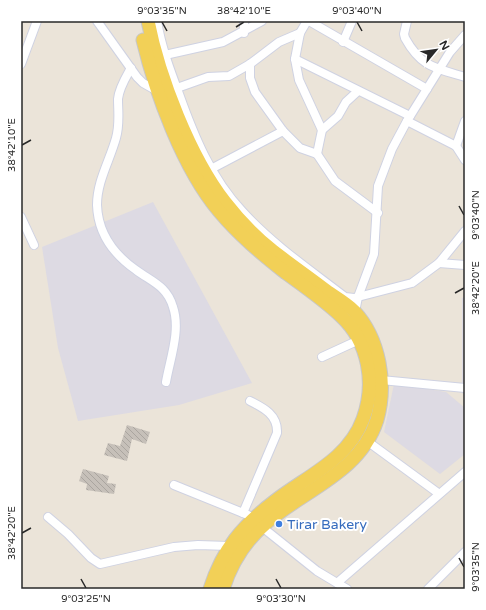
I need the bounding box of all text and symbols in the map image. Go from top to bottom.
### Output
text: 9°03'35"N [137,5,187,17]
text: 38°42'10"E [217,5,271,17]
text: 9°03'40"N [332,5,382,17]
north arrow [416,30,456,70]
text: N [436,38,452,52]
text: 38°42'10"E [6,118,18,172]
text: 9°03'40"N [470,190,482,240]
text: 38°42'20"E [470,261,482,315]
text: 38°42'20"E [6,506,18,560]
place label: Tirar Bakery [287,516,367,533]
marker: Tirar Bakery [274,519,284,529]
text: 9°03'35"N [470,542,482,592]
text: 9°03'25"N [61,593,111,605]
text: 9°03'30"N [256,593,306,605]

